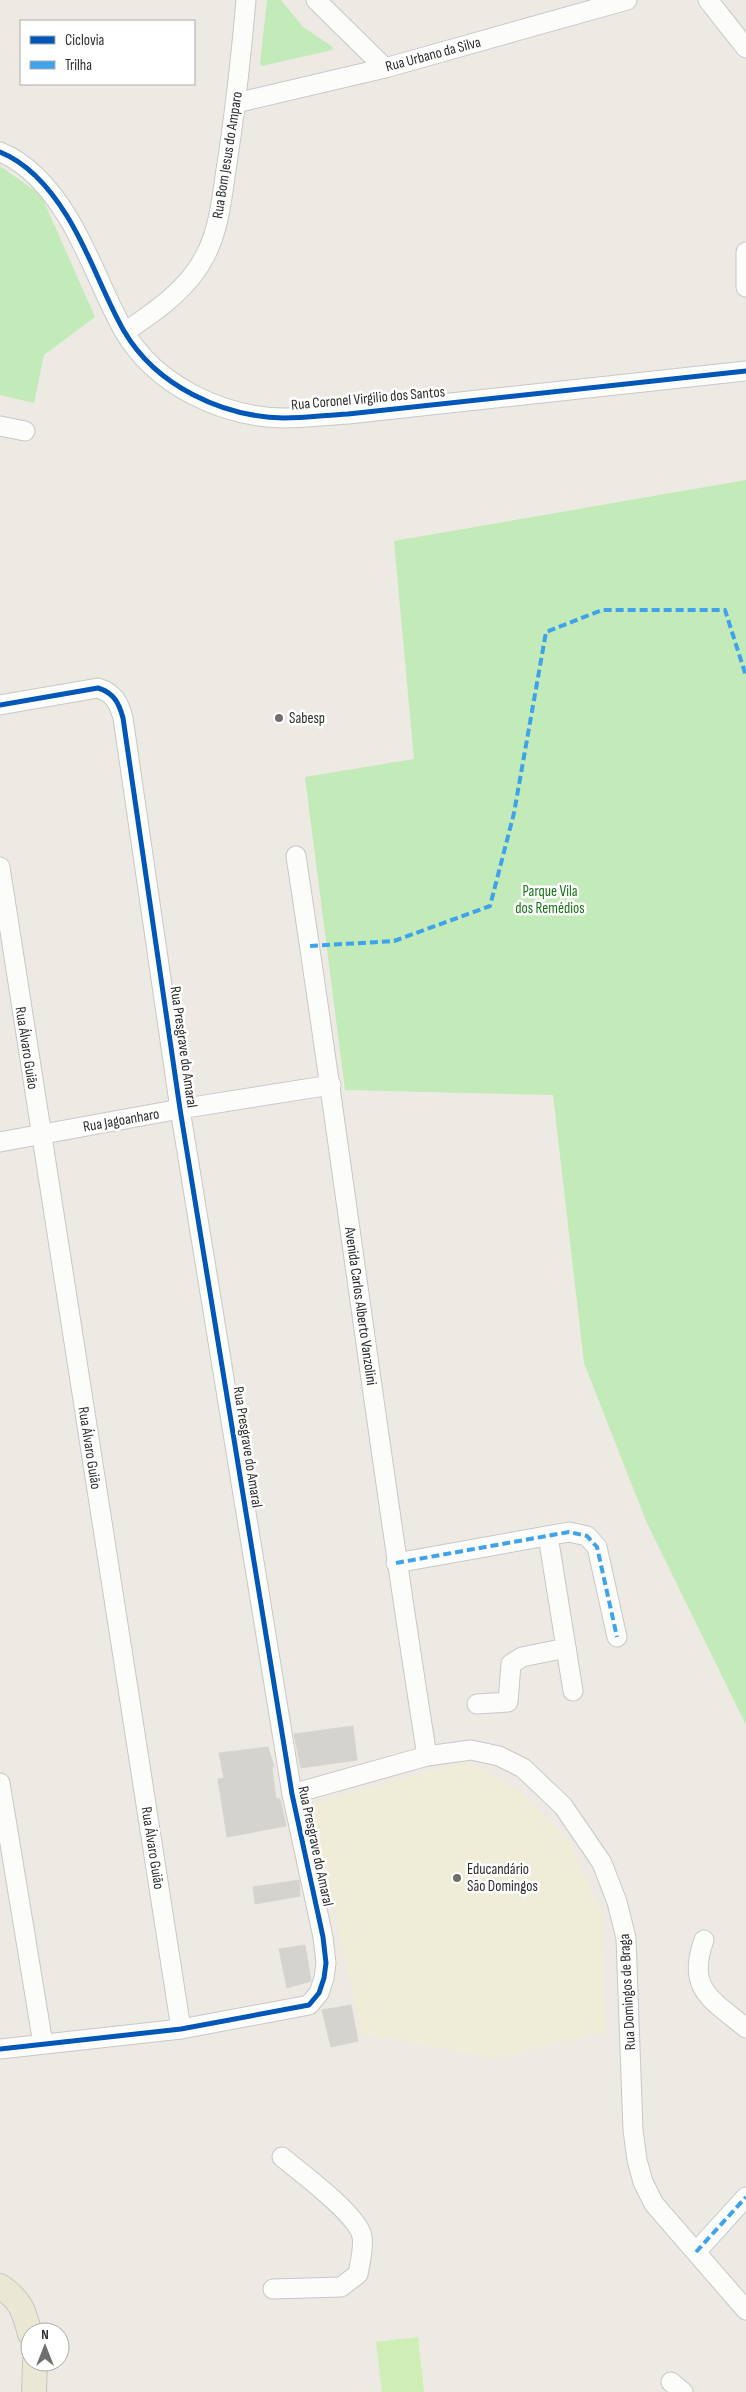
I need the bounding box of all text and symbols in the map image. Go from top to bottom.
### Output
legend [20,20,195,85]
text: Ciclovia [65,31,105,50]
street label: Rua Urbano da Silva [383,33,483,76]
text: Trilha [65,56,92,75]
street label: Rua Bom Jesus do Amparo [208,90,247,220]
street label: Rua Coronel Virgilio dos Santos [290,382,446,415]
place label: Sabesp [289,709,325,728]
marker: Sabesp [273,712,285,724]
park label: Parque Vila dos Remédios [515,882,585,918]
street label: Rua Presgrave do Amaral [166,985,201,1109]
street label: Rua Álvaro Guião [11,1005,42,1091]
street label: Rua Jagoanharo [82,1104,161,1137]
street label: Avenida Carlos Alberto Vanzolini [340,1225,381,1387]
street label: Rua Presgrave do Amaral [229,1385,266,1509]
street label: Rua Álvaro Guião [74,1405,105,1491]
street label: Rua Presgrave do Amaral [293,1784,338,1908]
street label: Rua Álvaro Guião [137,1805,168,1891]
place label: Educandário São Domingos [467,1860,538,1896]
marker: Educandário São Domingos [451,1872,463,1884]
street label: Rua Domingos de Braga [615,1933,640,2051]
north arrow [20,2322,70,2372]
text: N [41,2326,49,2343]

